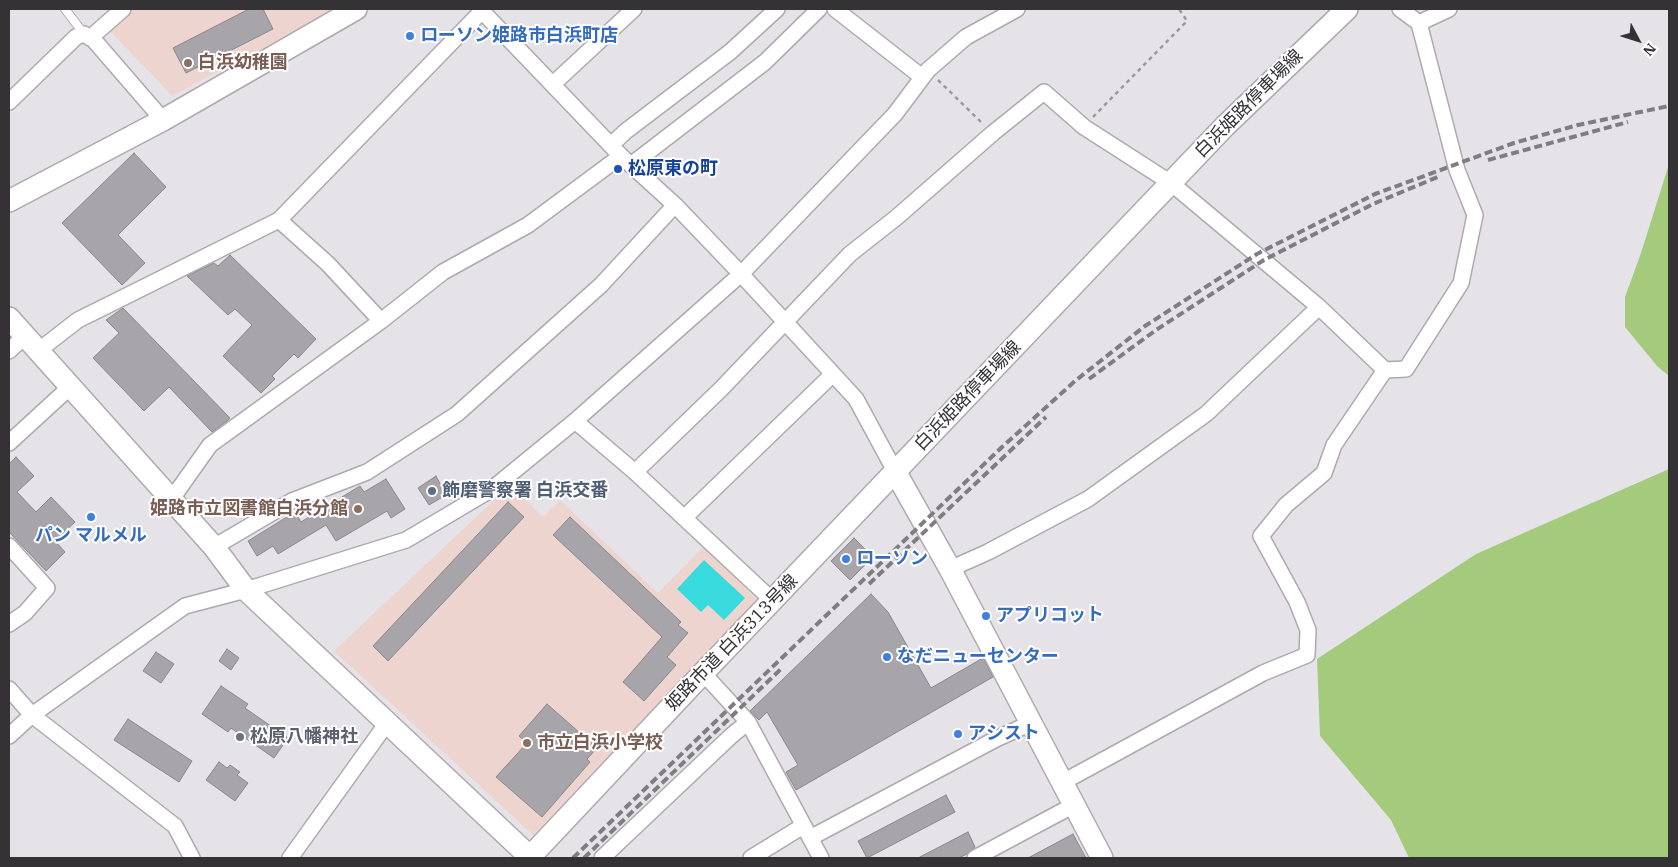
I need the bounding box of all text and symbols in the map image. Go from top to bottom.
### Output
north arrow [1613,15,1663,65]
place label: ローソン姫路市白浜町店 [420,25,618,47]
marker: ローソン姫路市白浜町店 [404,30,416,42]
text: N [1639,40,1660,60]
street label: 白浜姫路停車場線 [1190,45,1308,163]
place label: 白浜幼稚園 [198,52,288,74]
marker: 白浜幼稚園 [182,57,194,69]
place label: 松原東の町 [628,158,718,180]
marker: 松原東の町 [612,163,624,175]
street label: 白浜姫路停車場線 [910,337,1026,455]
place label: 飾磨警察署 白浜交番 [442,480,608,502]
marker: 飾磨警察署 白浜交番 [426,485,438,497]
place label: 姫路市立図書館白浜分館 [150,498,348,520]
marker: 姫路市立図書館白浜分館 [352,503,364,515]
marker: パン マルメル [85,511,97,523]
place label: パン マルメル [35,525,147,547]
place label: ローソン [856,548,928,570]
marker: ローソン [840,553,852,565]
street label: 姫路市道 白浜313号線 [662,571,802,715]
place label: アプリコット [996,605,1104,627]
marker: アプリコット [980,610,992,622]
place label: なだニューセンター [897,646,1059,668]
marker: なだニューセンター [881,651,893,663]
place label: アシスト [968,723,1040,745]
place label: 松原八幡神社 [250,726,358,748]
marker: アシスト [952,728,964,740]
marker: 松原八幡神社 [234,731,246,743]
place label: 市立白浜小学校 [537,732,663,754]
marker: 市立白浜小学校 [521,737,533,749]

